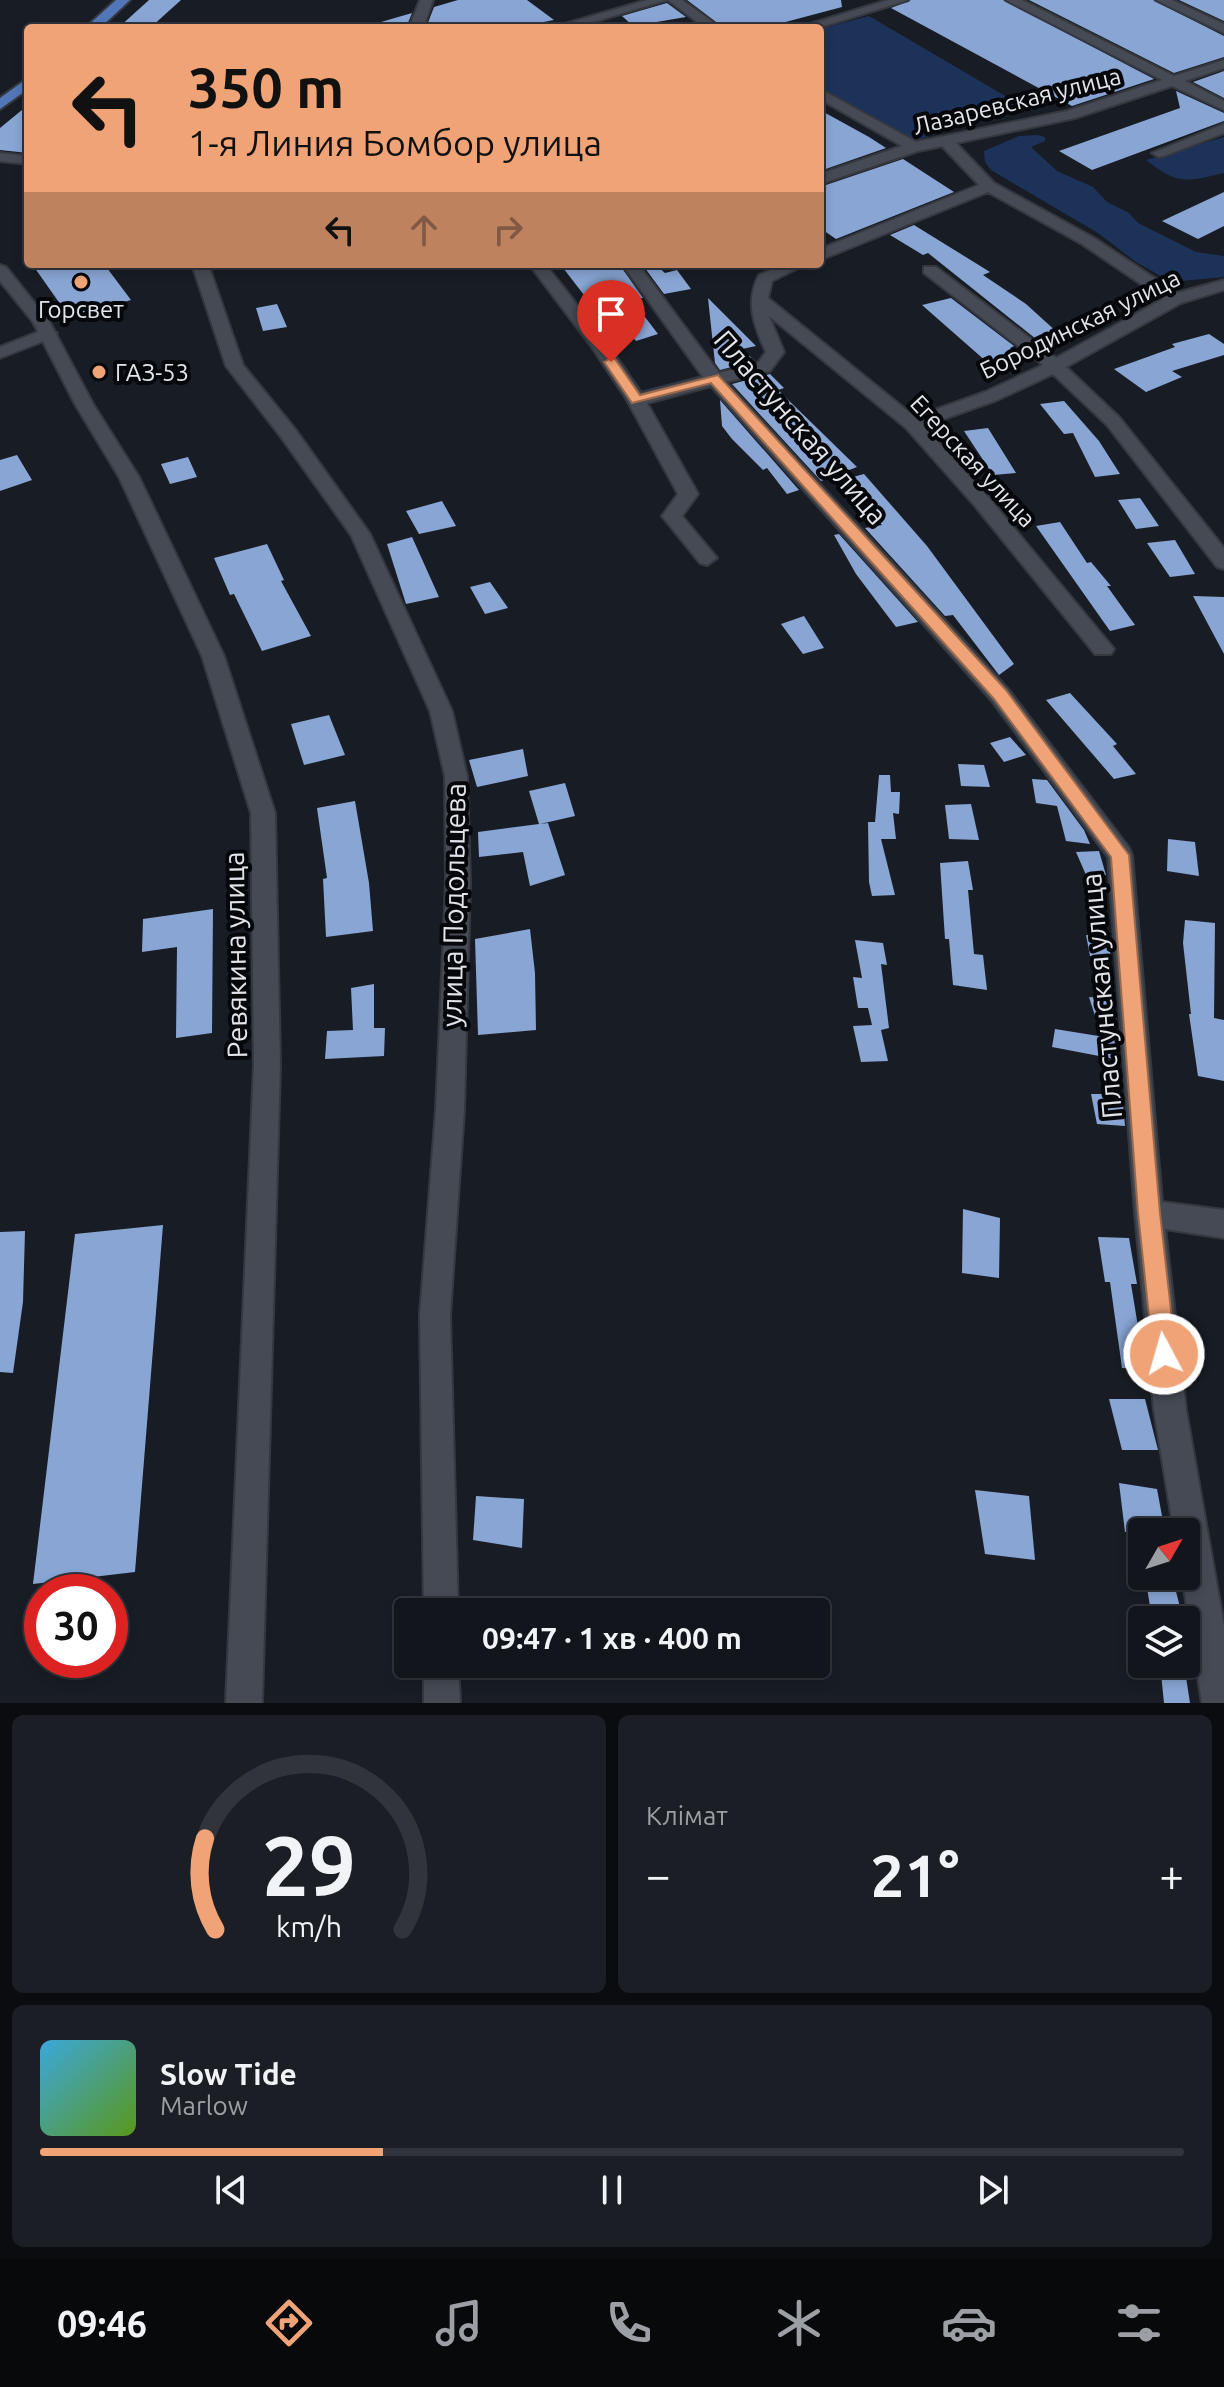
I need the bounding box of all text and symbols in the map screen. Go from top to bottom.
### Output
icon: left [56,56,160,160]
text: 350 m [188,56,344,119]
street label: Лазаревская улица [910,62,1124,140]
text: 1-я Линия Бомбор улица [188,122,602,163]
icon: left [318,208,362,252]
icon: ahead [402,208,446,252]
icon: right [486,208,530,252]
street label: Бородинская улица [976,264,1184,384]
marker: Горсвет [72,273,90,291]
pin [577,280,645,362]
icon: arrive [589,292,633,336]
place label: Горсвет [38,296,124,323]
street label: Пластунская улица [709,324,893,530]
place label: ГАЗ-53 [115,359,189,386]
marker: ГАЗ-53 [90,363,108,381]
street label: Егерская улица [905,389,1041,533]
street label: улица Подольцева [435,783,471,1027]
street label: Ревякина улица [218,851,252,1059]
street label: Пластунская улица [1075,872,1127,1120]
position arrow [1122,1312,1206,1396]
north arrow [1128,1518,1200,1590]
map controls [1128,1518,1200,1678]
speed limit sign: 30 [24,1574,128,1678]
button: layers [1128,1606,1200,1678]
text: 09:47 · 1 хв · 400 m [482,1621,742,1655]
text: Клімат [646,1801,728,1830]
text: 29 [262,1818,356,1912]
text: 21° [871,1841,959,1908]
text: − [646,1850,671,1899]
text: + [1159,1850,1184,1899]
text: km/h [276,1910,342,1942]
text: Slow Tide [160,2057,297,2091]
text: Marlow [160,2091,248,2120]
icon: previous [209,2168,253,2212]
icon: pause [590,2168,634,2212]
icon: next [971,2168,1015,2212]
icon: directions [261,2295,317,2351]
icon: music [431,2295,487,2351]
icon: phone [601,2295,657,2351]
icon: climate [771,2295,827,2351]
icon: car [941,2295,997,2351]
icon: filters [1111,2295,1167,2351]
text: 09:46 [57,2303,147,2344]

